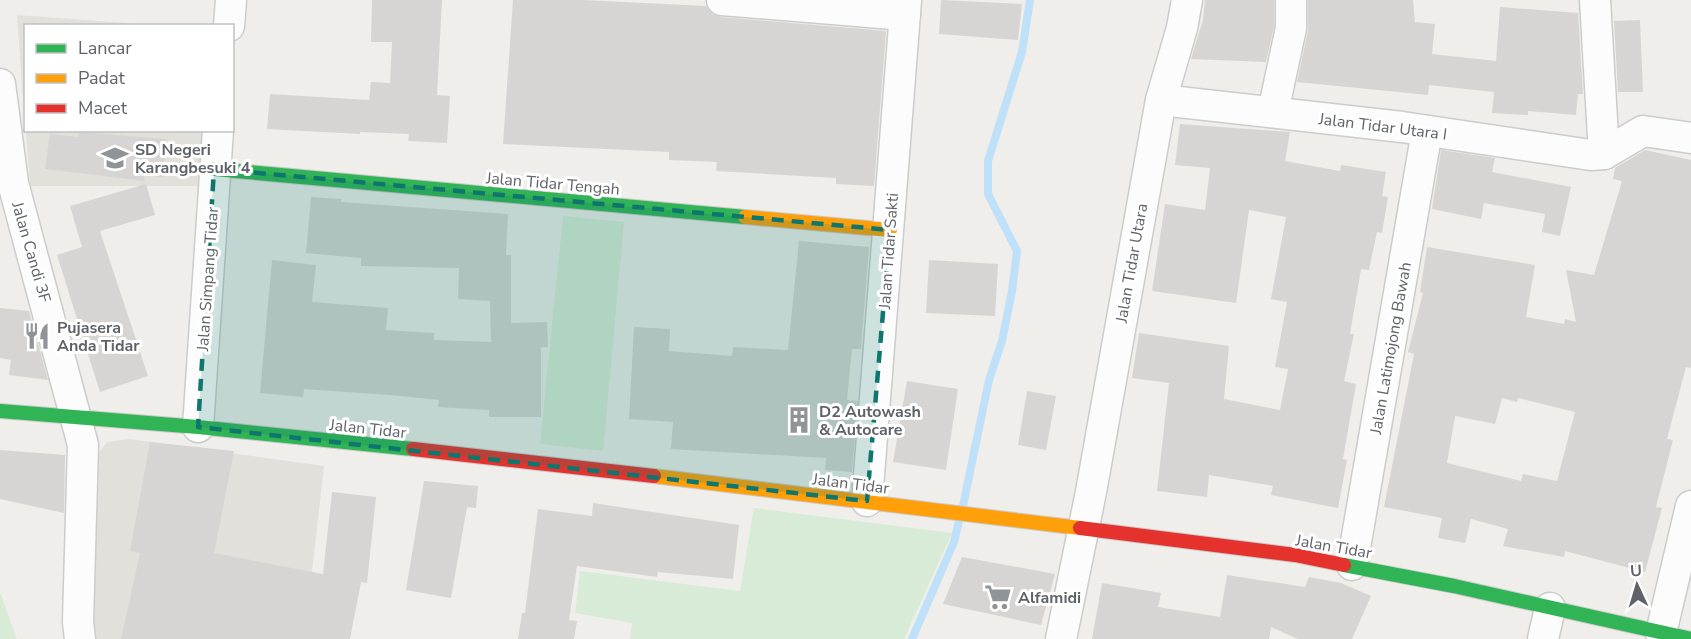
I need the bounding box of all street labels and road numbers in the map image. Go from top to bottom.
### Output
street label: Jalan Tidar Utara I [1316,108,1448,146]
street label: Jalan Tidar Tengah [484,167,621,201]
street label: Jalan Tidar Sakti [874,192,904,311]
street label: Jalan Candi 3F [6,198,56,305]
street label: Jalan Tidar Utara [1110,202,1153,326]
street label: Jalan Simpang Tidar [192,206,224,353]
street label: Jalan Latimojong Bawah [1365,260,1417,437]
street label: Jalan Tidar [327,414,408,444]
street label: Jalan Tidar [810,468,891,500]
street label: Jalan Tidar [1293,529,1374,565]

